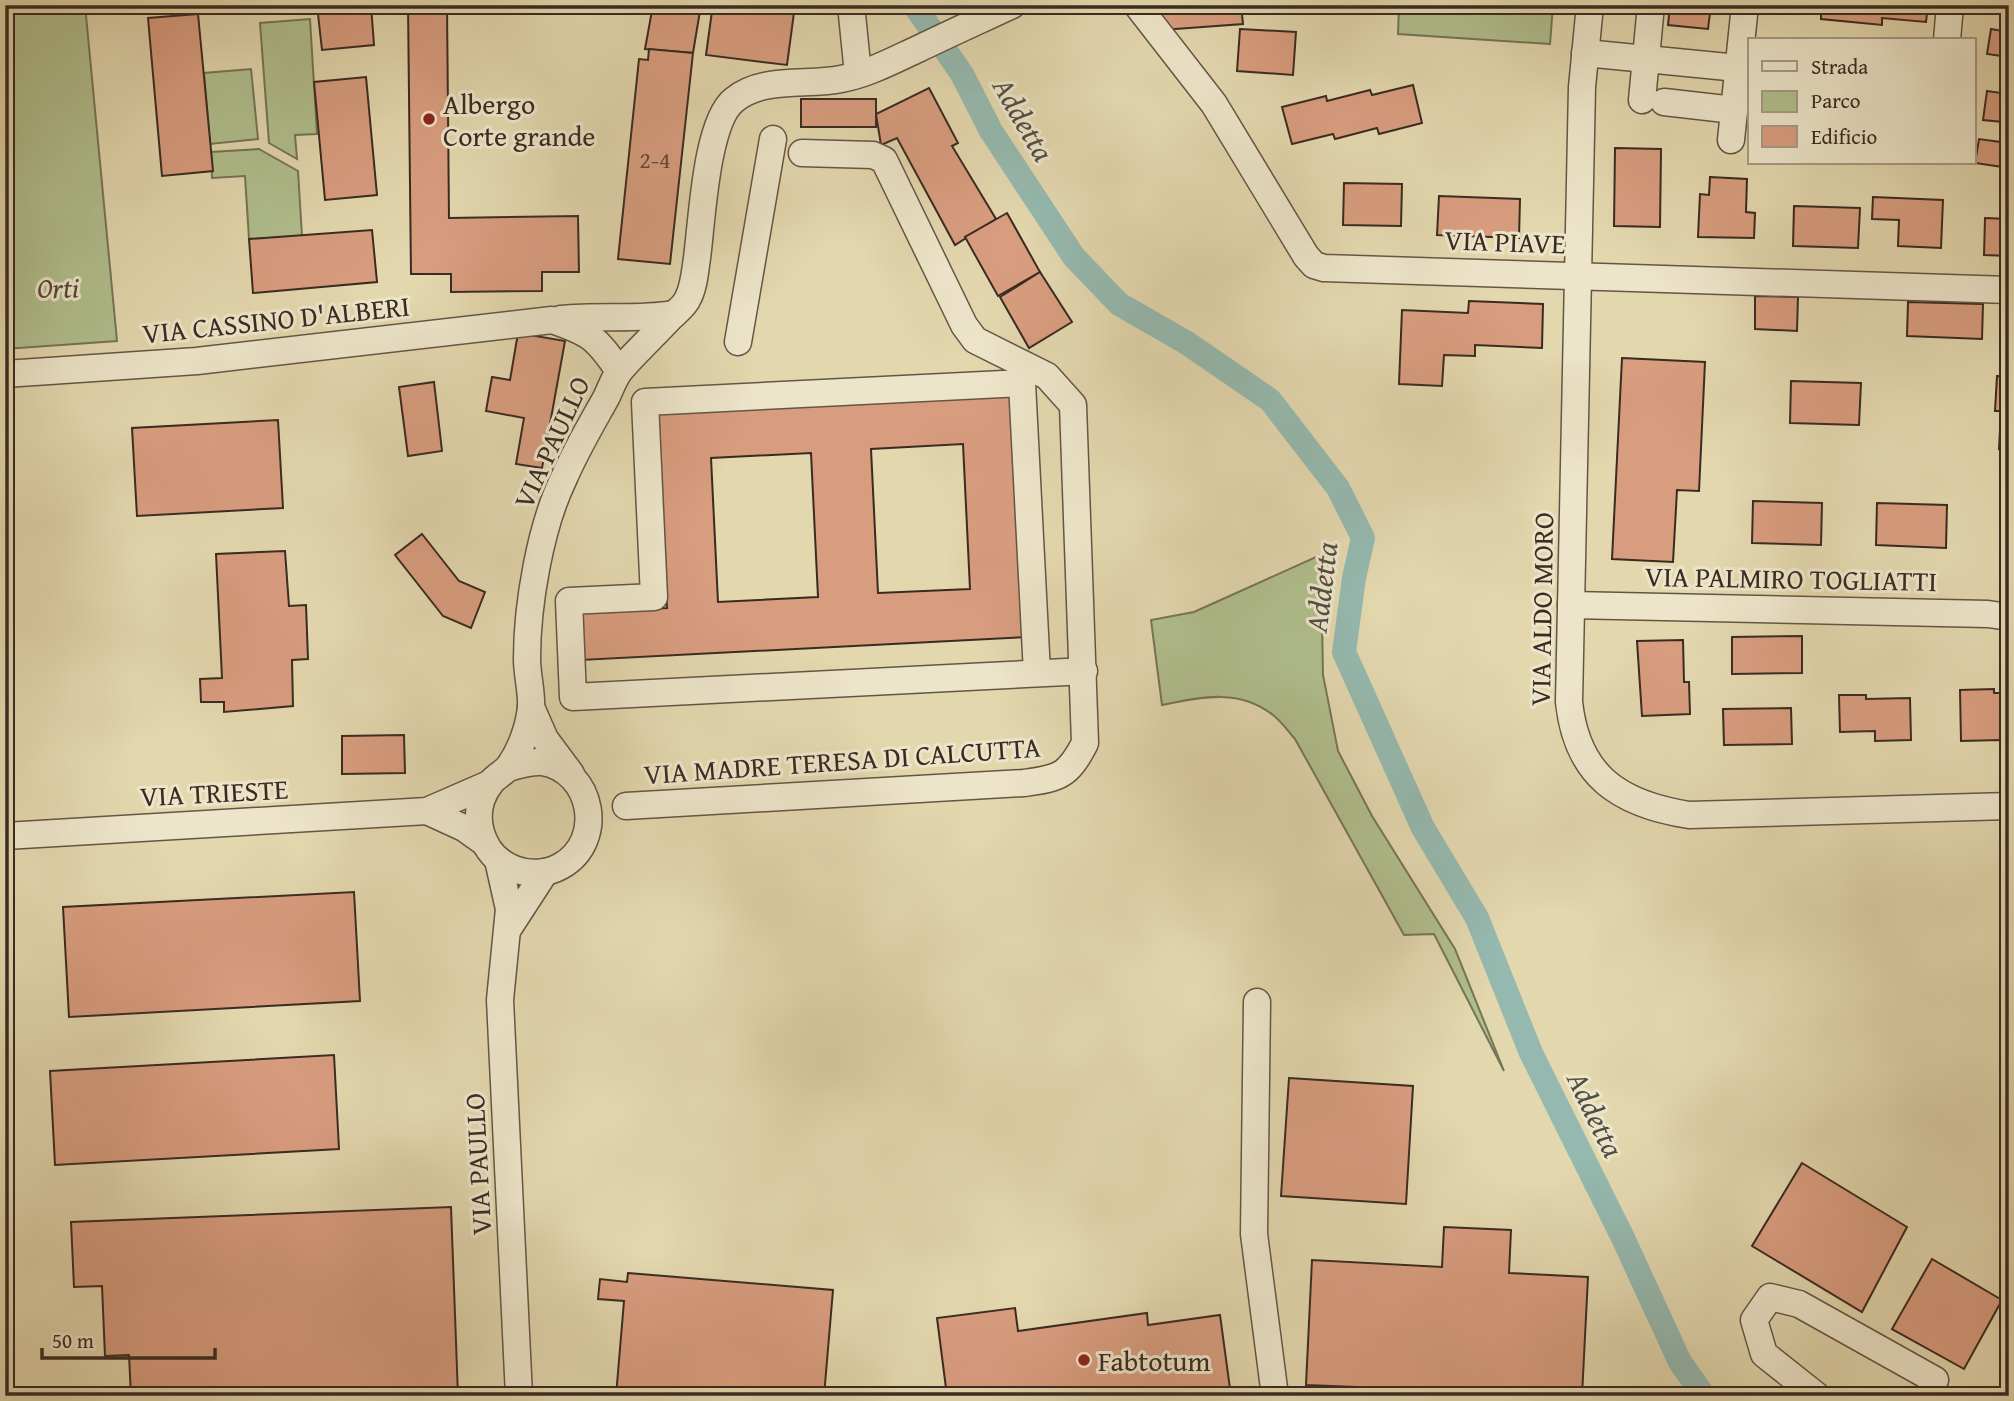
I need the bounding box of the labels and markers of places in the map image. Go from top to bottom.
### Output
place label: Albergo Corte grande [443,83,595,156]
marker: Albergo Corte grande [421,111,437,127]
place label: Fabtotum [1098,1340,1210,1381]
marker: Fabtotum [1076,1352,1092,1368]

